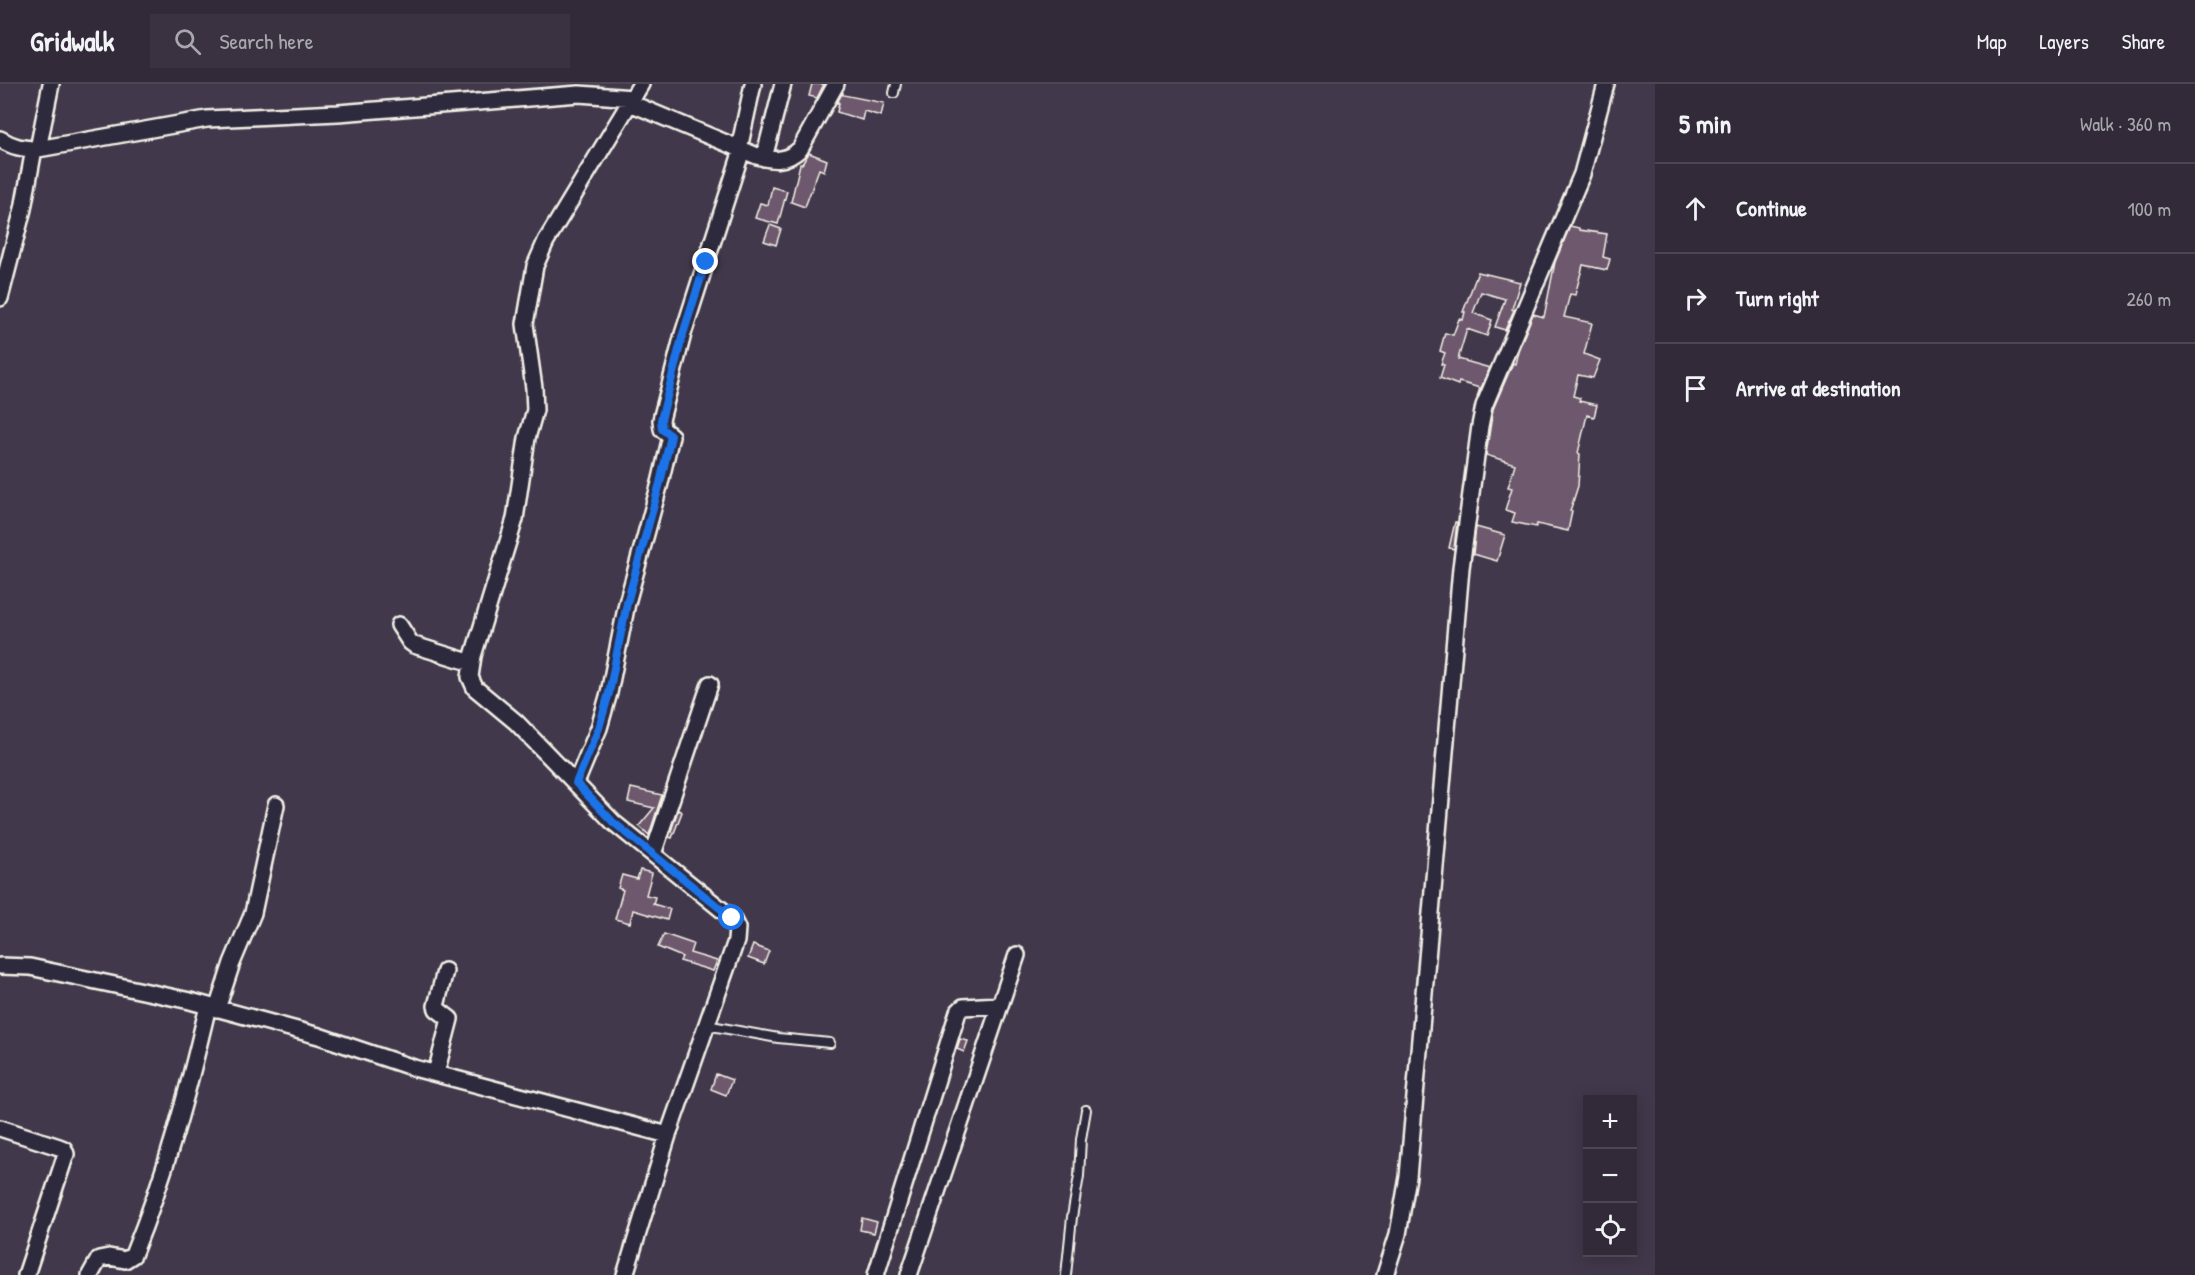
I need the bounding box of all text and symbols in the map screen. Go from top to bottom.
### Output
search box [150,14,570,68]
text: Gridwalk [30,22,114,60]
icon: search [171,25,204,58]
text: Search here [219,26,313,56]
text: Map [1977,27,2006,56]
text: Layers [2039,27,2089,56]
text: Share [2122,27,2165,56]
text: 5 min [1679,106,1731,141]
text: Walk · 360 m [2080,110,2171,137]
icon: ahead [1679,192,1712,225]
text: Continue [1736,193,1807,223]
text: 100 m [2128,195,2171,222]
route end [692,248,718,274]
icon: right [1679,282,1712,315]
text: Turn right [1736,283,1819,313]
text: 260 m [2127,285,2171,312]
icon: arrive [1679,372,1712,405]
text: Arrive at destination [1736,373,1901,403]
route start [718,904,744,930]
map controls [1583,1095,1637,1257]
button: + [1583,1095,1637,1149]
button: − [1583,1149,1637,1203]
button: locate [1583,1203,1637,1257]

